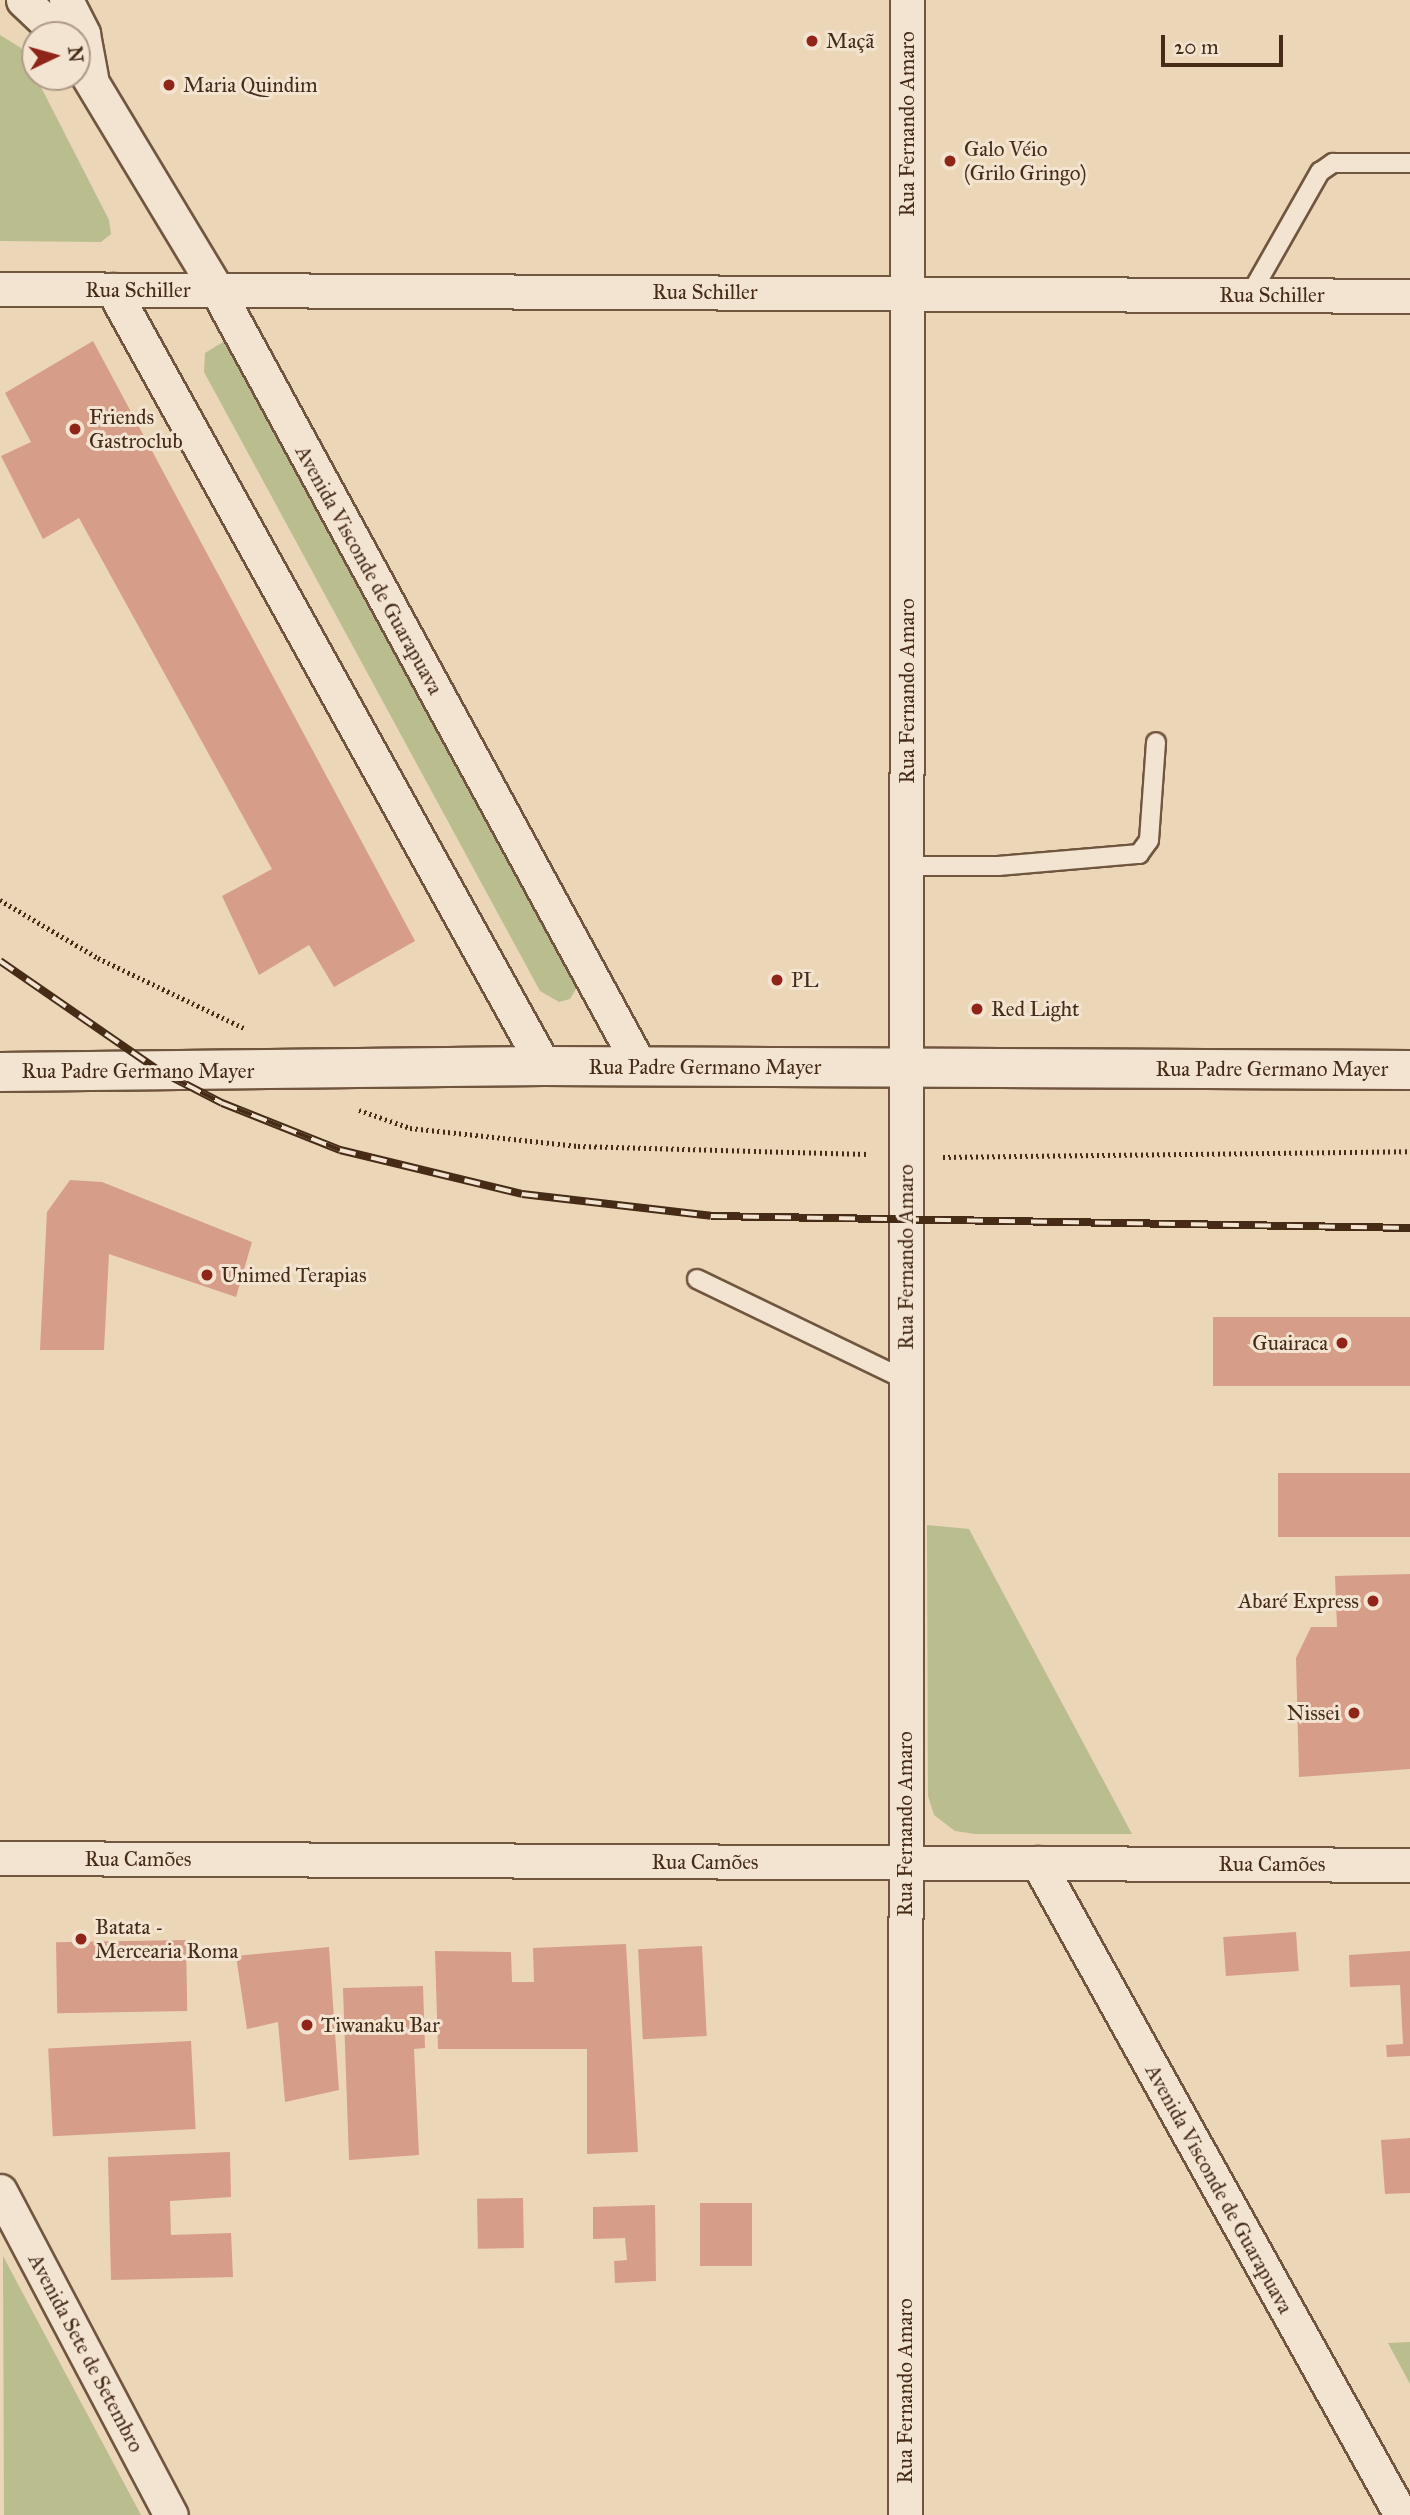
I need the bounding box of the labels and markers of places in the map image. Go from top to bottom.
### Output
place label: Maçã [826,28,874,54]
marker: Maçã [804,33,820,49]
place label: Maria Quindim [183,72,318,98]
marker: Maria Quindim [161,77,177,93]
place label: Galo Véio (Grilo Gringo) [964,136,1086,186]
marker: Galo Véio (Grilo Gringo) [942,153,958,169]
place label: Friends Gastroclub [89,404,183,454]
marker: Friends Gastroclub [67,421,83,437]
place label: PL [791,967,819,993]
marker: PL [769,972,785,988]
place label: Red Light [991,996,1080,1022]
marker: Red Light [969,1001,985,1017]
place label: Unimed Terapias [221,1262,367,1288]
marker: Unimed Terapias [199,1267,215,1283]
place label: Guairaca [1252,1330,1328,1356]
marker: Guairaca [1334,1335,1350,1351]
place label: Abaré Express [1238,1588,1359,1614]
marker: Abaré Express [1365,1593,1381,1609]
place label: Nissei [1287,1700,1340,1726]
marker: Nissei [1346,1705,1362,1721]
place label: Batata - Mercearia Roma [95,1914,238,1964]
marker: Batata - Mercearia Roma [73,1931,89,1947]
place label: Tiwanaku Bar [321,2012,440,2038]
marker: Tiwanaku Bar [299,2017,315,2033]

